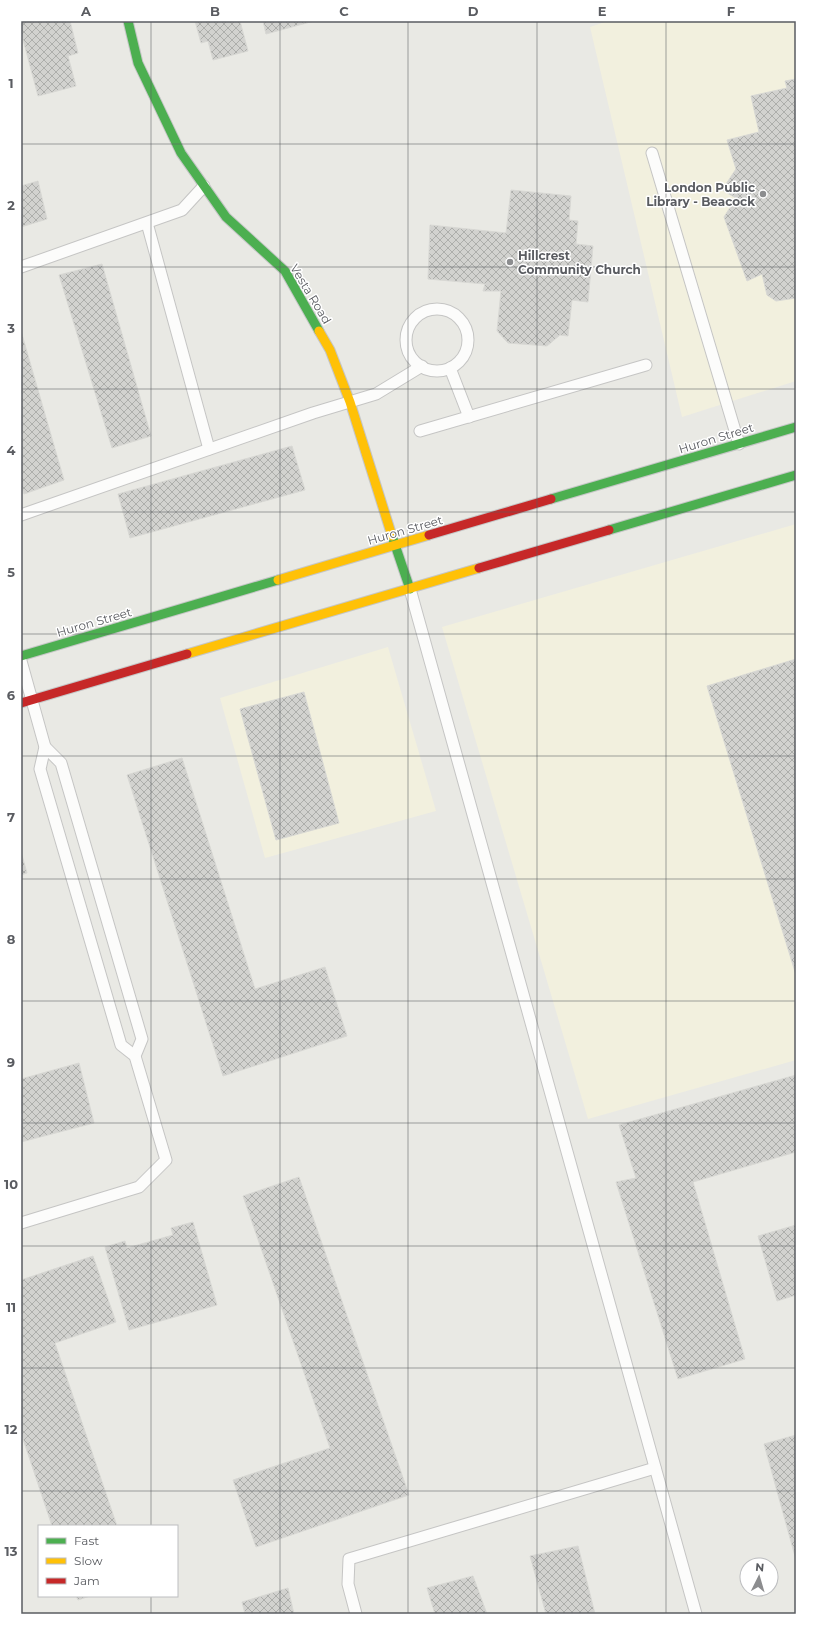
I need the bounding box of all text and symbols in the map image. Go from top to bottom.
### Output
text: A [80,3,92,19]
text: B [210,3,220,19]
text: C [339,3,349,19]
text: D [468,3,479,19]
text: E [598,3,607,19]
text: F [727,3,735,19]
text: 1 [8,75,14,91]
place label: London Public Library - Beacock [646,180,755,209]
marker: London Public Library - Beacock [758,189,768,199]
text: 2 [7,197,15,213]
place label: Hillcrest Community Church [518,248,641,277]
marker: Hillcrest Community Church [505,257,515,267]
street label: Vesta Road [287,261,335,327]
text: 3 [6,320,15,336]
street label: Huron Street [677,419,755,457]
text: 4 [7,442,16,458]
street label: Huron Street [366,512,444,548]
text: 5 [7,564,15,580]
street label: Huron Street [55,604,133,640]
text: 6 [7,687,16,703]
text: 7 [7,809,15,825]
text: 8 [7,931,16,947]
text: 9 [7,1054,15,1070]
text: 10 [4,1176,18,1192]
text: 11 [6,1299,16,1315]
text: 12 [5,1421,18,1437]
legend [38,1525,178,1597]
text: Fast [74,1533,99,1548]
text: 13 [5,1543,18,1559]
text: Slow [74,1553,103,1568]
north arrow [739,1557,779,1597]
text: N [755,1560,765,1574]
text: Jam [73,1573,100,1588]

